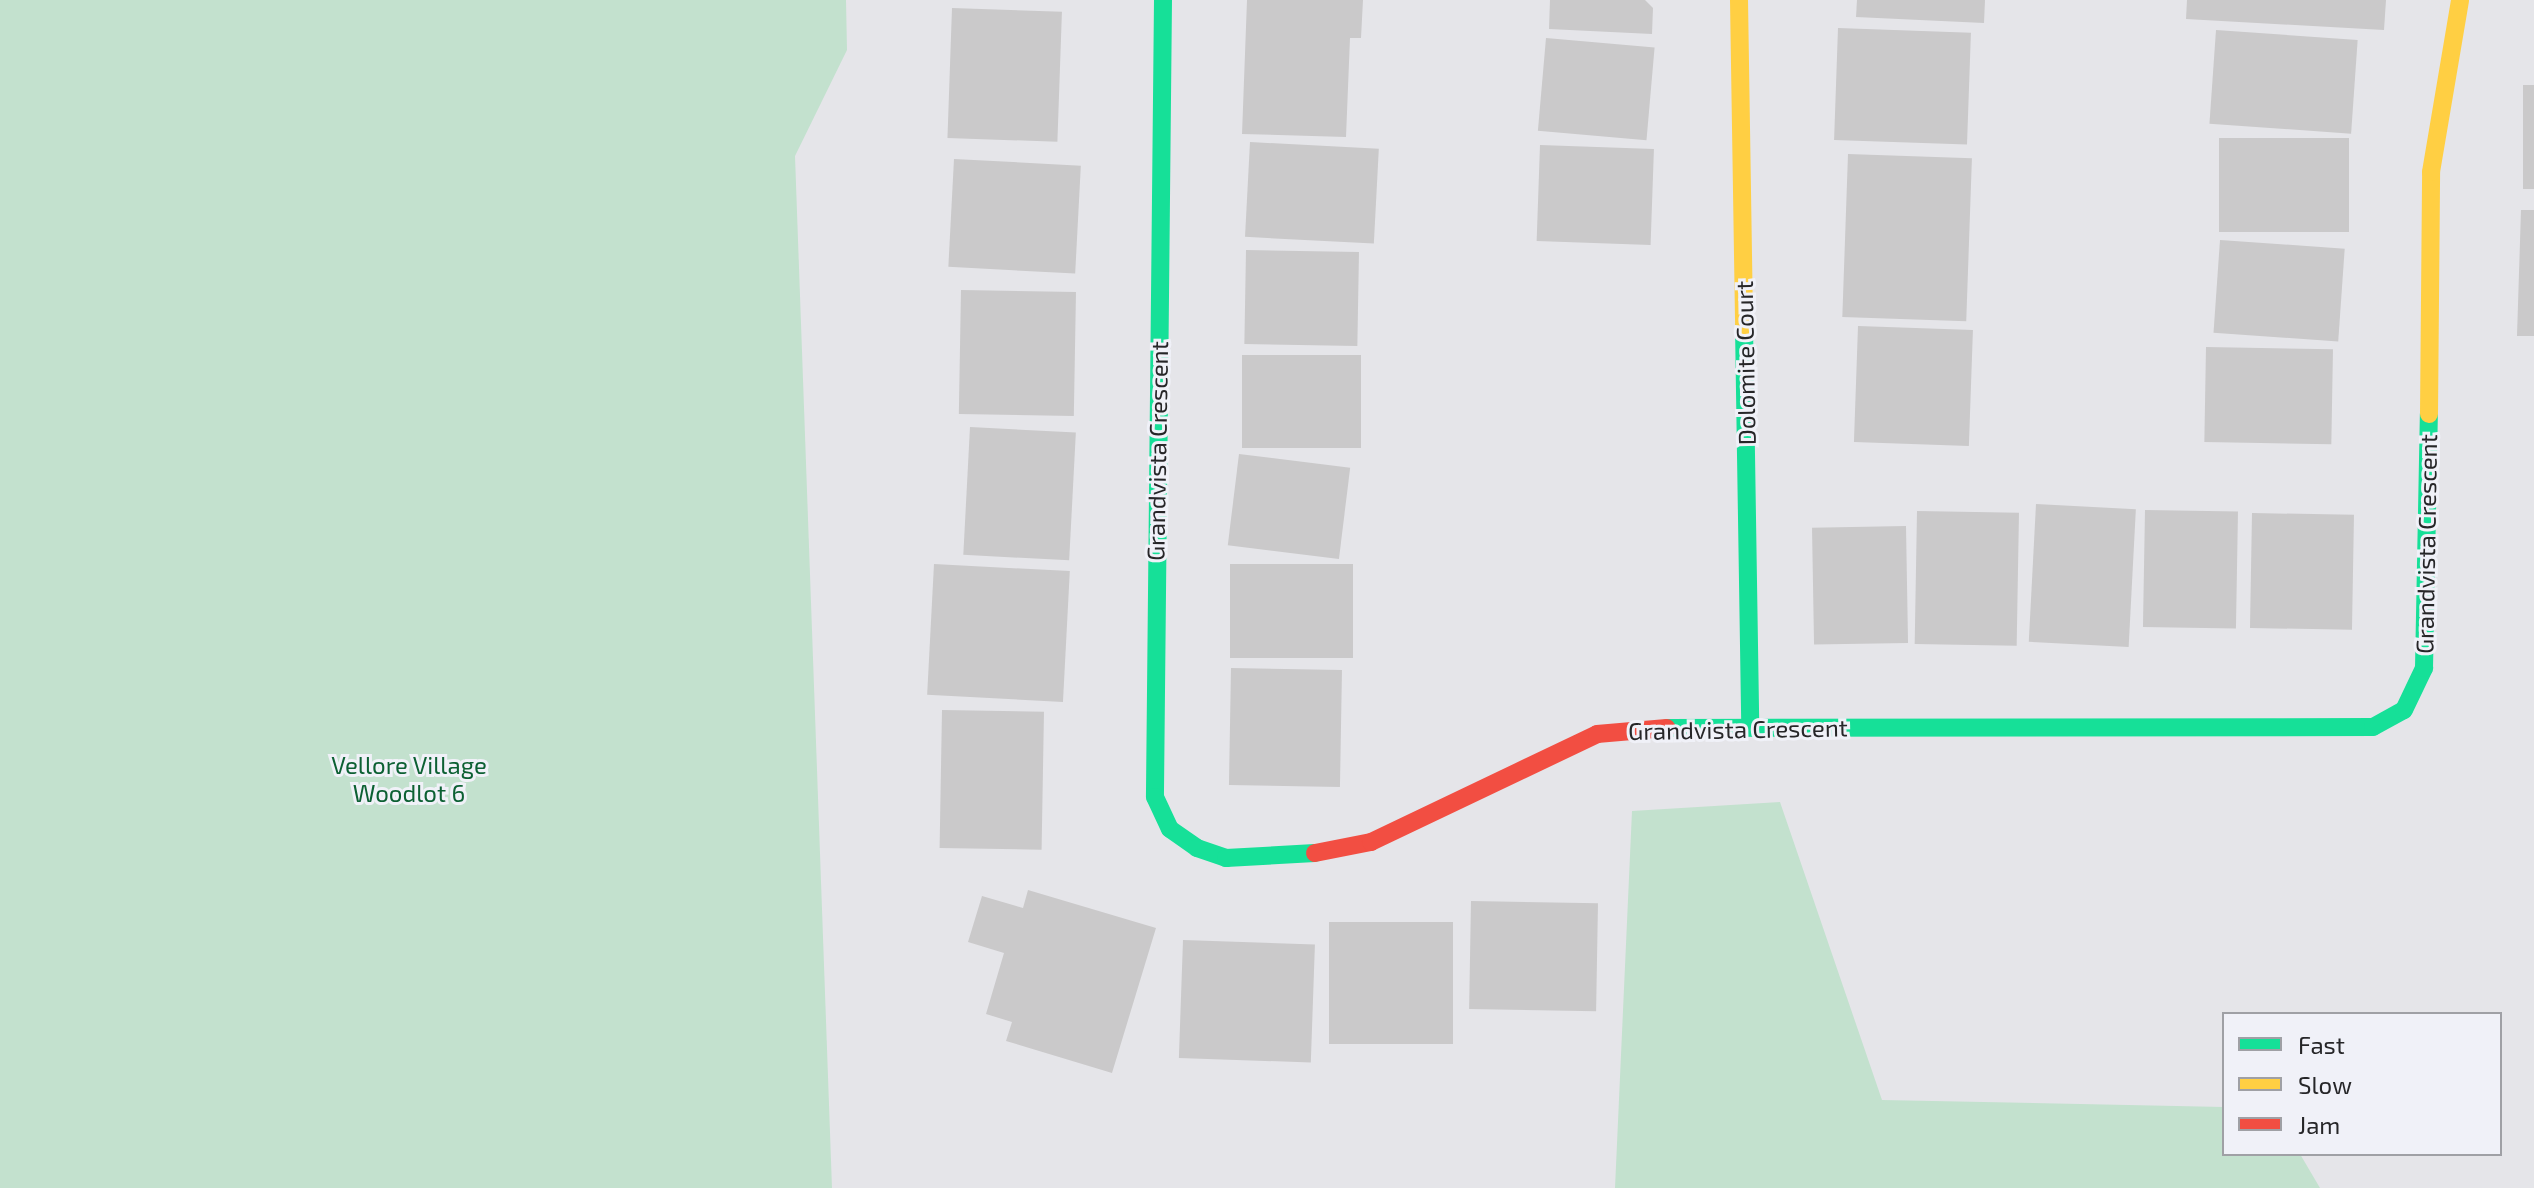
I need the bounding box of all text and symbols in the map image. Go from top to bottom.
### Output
street label: Dolomite Court [1729,281,1761,445]
street label: Grandvista Crescent [1141,341,1173,561]
street label: Grandvista Crescent [2410,434,2442,654]
street label: Grandvista Crescent [1628,713,1848,745]
park label: Vellore Village Woodlot 6 [331,751,487,807]
legend [2222,1012,2502,1156]
text: Fast [2298,1030,2345,1059]
text: Slow [2298,1070,2352,1099]
text: Jam [2298,1110,2340,1139]

